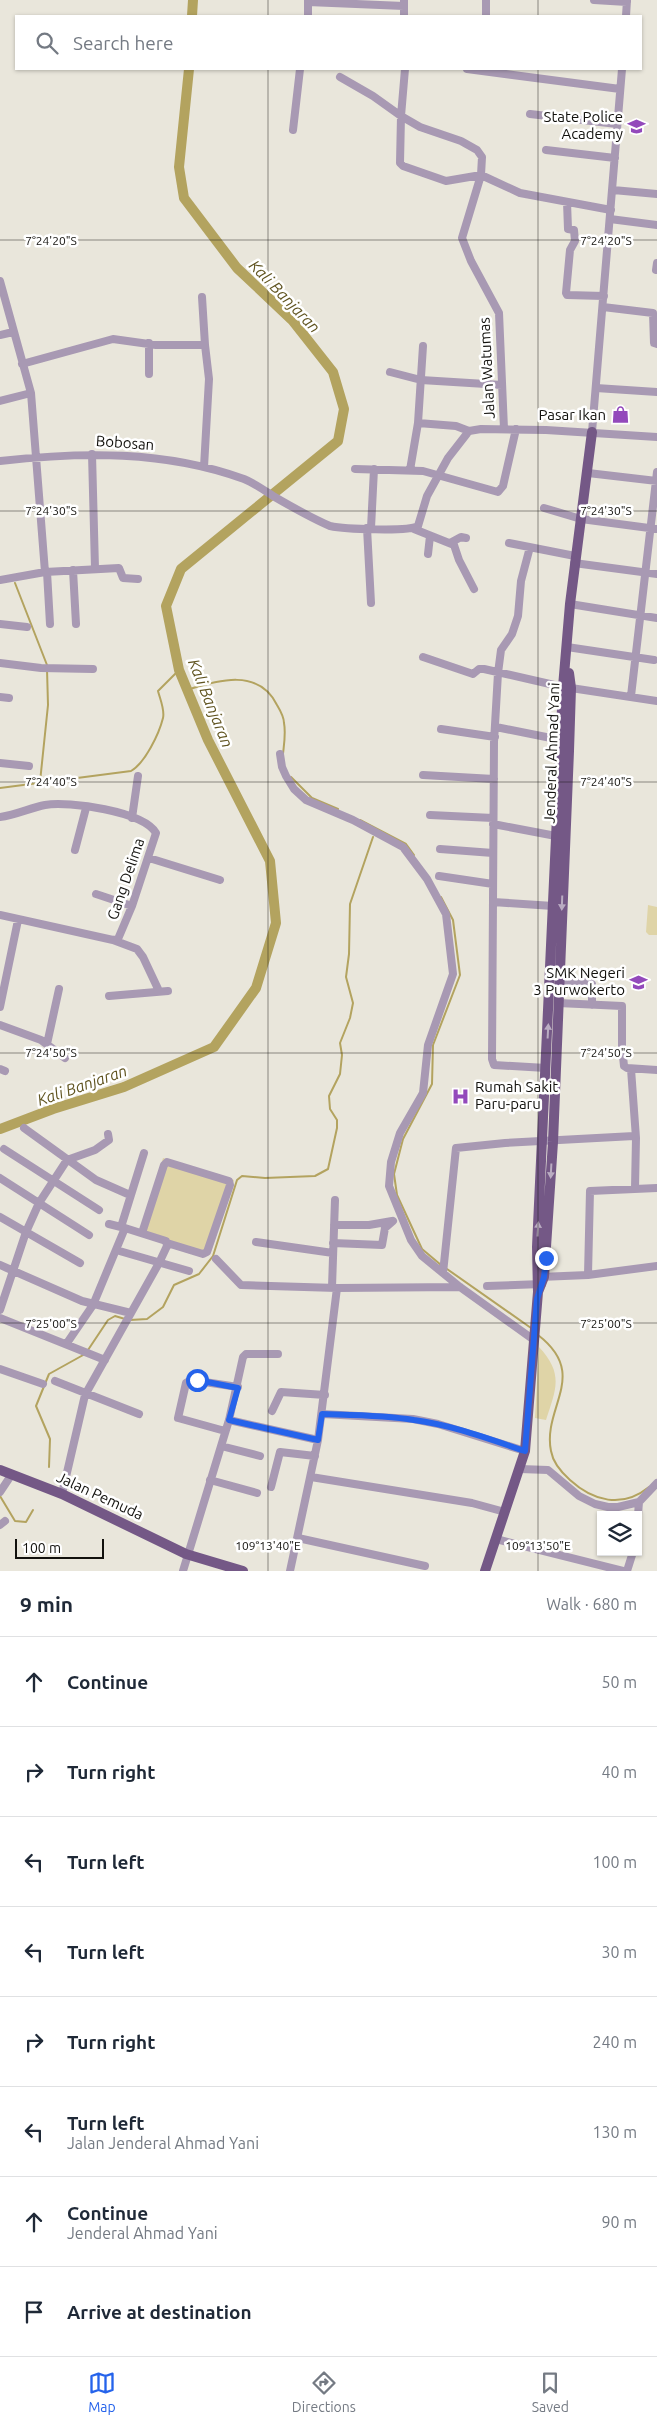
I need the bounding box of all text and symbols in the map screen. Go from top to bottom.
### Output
search box [15,15,642,70]
icon: search [33,29,61,57]
text: Search here [73,32,173,54]
place label: State Police Academy [544,108,623,142]
school or university icon: State Police Academy [627,116,647,136]
text: 7°24'20"S [25,234,77,247]
text: 7°24'20"S [580,234,632,247]
water label: Kali Banjaran [246,256,324,336]
street label: Jalan Watumas [475,317,498,419]
shop icon: Pasar Ikan [610,405,630,425]
place label: Pasar Ikan [538,406,606,423]
street label: Bobosan [95,432,155,453]
text: 7°24'30"S [25,504,77,517]
text: 7°24'30"S [580,504,632,517]
water label: Kali Banjaran [185,656,237,750]
street label: Jenderal Ahmad Yani [541,682,562,824]
text: 7°24'40"S [25,775,77,788]
text: 7°24'40"S [580,775,632,788]
street label: Gang Delima [104,836,147,922]
one-way arrow [558,896,566,912]
place label: SMK Negeri 3 Purwokerto [533,964,625,998]
school or university icon: SMK Negeri 3 Purwokerto [629,972,649,992]
one-way arrow [544,1023,552,1039]
text: 7°24'50"S [25,1046,77,1059]
text: 7°24'50"S [580,1046,632,1059]
water label: Kali Banjaran [35,1061,129,1109]
place label: Rumah Sakit Paru-paru [475,1078,558,1112]
hospital icon: Rumah Sakit Paru-paru [451,1086,471,1106]
one-way arrow [546,1163,554,1179]
one-way arrow [535,1220,543,1236]
route end [535,1247,558,1270]
text: 7°25'00"S [25,1317,77,1330]
text: 7°25'00"S [580,1317,632,1330]
route start [186,1369,209,1392]
street label: Jalan Pemuda [54,1468,146,1523]
map controls [597,1511,642,1556]
button: layers [597,1511,642,1556]
scale bar [15,1536,104,1559]
text: 109°13'40"E [235,1539,301,1552]
text: 109°13'50"E [505,1539,571,1552]
text: 100 m [22,1540,61,1556]
text: 9 min [20,1592,73,1616]
text: Walk · 680 m [546,1595,637,1613]
icon: ahead [20,1668,48,1696]
text: Continue [67,1671,148,1693]
text: 50 m [601,1673,637,1691]
icon: right [20,1758,48,1786]
text: Turn right [67,1761,155,1783]
text: 40 m [601,1763,637,1781]
icon: left [20,1848,48,1876]
text: Turn left [67,1851,145,1873]
text: 100 m [592,1853,637,1871]
icon: left [20,1938,48,1966]
text: Turn left [67,1941,145,1963]
text: 30 m [601,1943,637,1961]
icon: right [20,2028,48,2056]
text: Turn right [67,2031,155,2053]
text: 240 m [592,2033,637,2051]
text: Turn left [67,2112,145,2134]
icon: left [20,2118,48,2146]
text: 130 m [592,2123,637,2141]
text: Jalan Jenderal Ahmad Yani [67,2134,259,2152]
text: Continue [67,2202,148,2224]
icon: ahead [20,2208,48,2236]
text: 90 m [601,2213,637,2231]
text: Jenderal Ahmad Yani [67,2224,218,2242]
icon: arrive [20,2298,48,2326]
text: Arrive at destination [67,2301,252,2323]
tab: Map [88,2369,116,2415]
tab: Directions [292,2369,356,2415]
tab: Saved [532,2369,569,2415]

